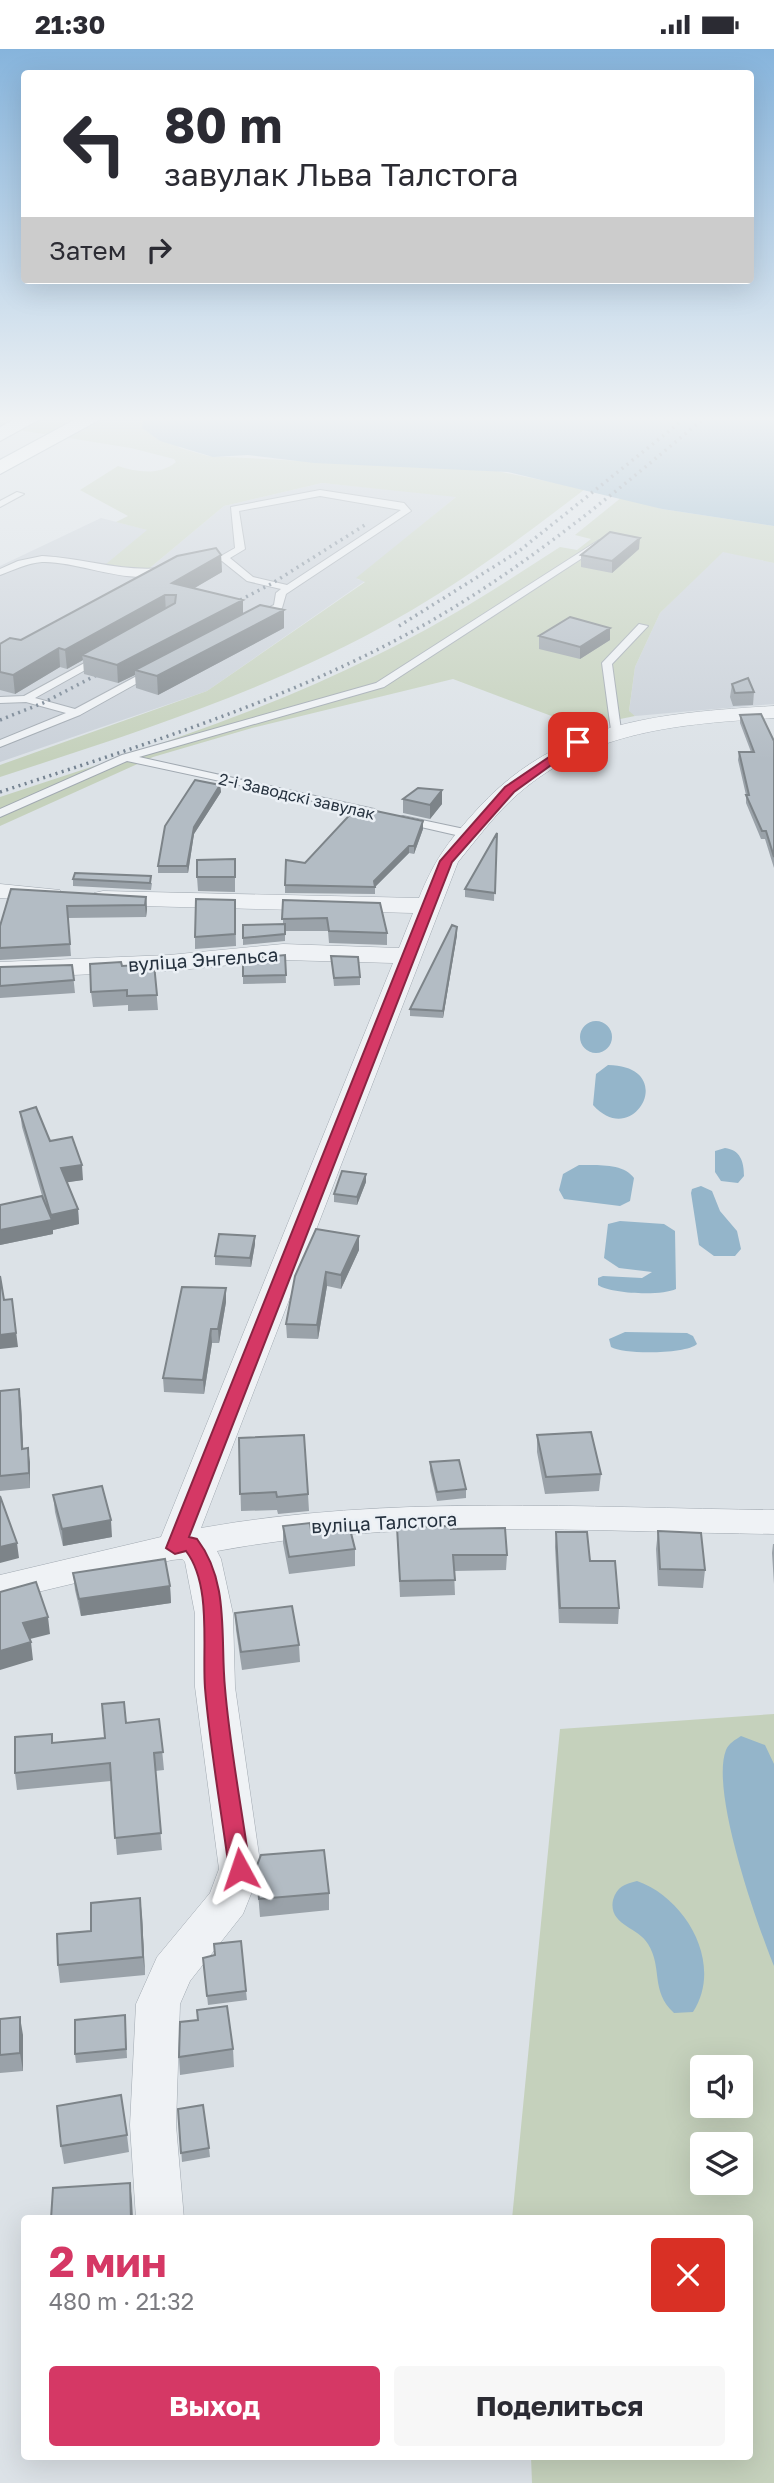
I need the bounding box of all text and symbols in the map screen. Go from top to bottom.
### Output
text: 21:30 [35,9,105,40]
text: 80 m [164,95,282,154]
icon: left [49,98,140,189]
text: завулак Льва Талстога [164,155,519,193]
icon: right [140,231,178,269]
text: Затем [49,235,126,266]
pin [548,712,608,772]
icon: arrive [559,723,597,761]
street label: 2-і Заводскі завулак [217,768,377,824]
street label: вуліца Энгельса [127,942,279,976]
street label: вуліца Талстога [310,1507,458,1537]
position arrow [203,1832,277,1906]
map controls [690,2055,753,2195]
button: sound [690,2055,753,2118]
button: layers [690,2132,753,2195]
text: 2 мин [49,2236,167,2286]
button: close [651,2238,725,2312]
text: 480 m · 21:32 [49,2287,194,2315]
button: Выход [49,2366,380,2446]
button: Поделиться [394,2366,725,2446]

